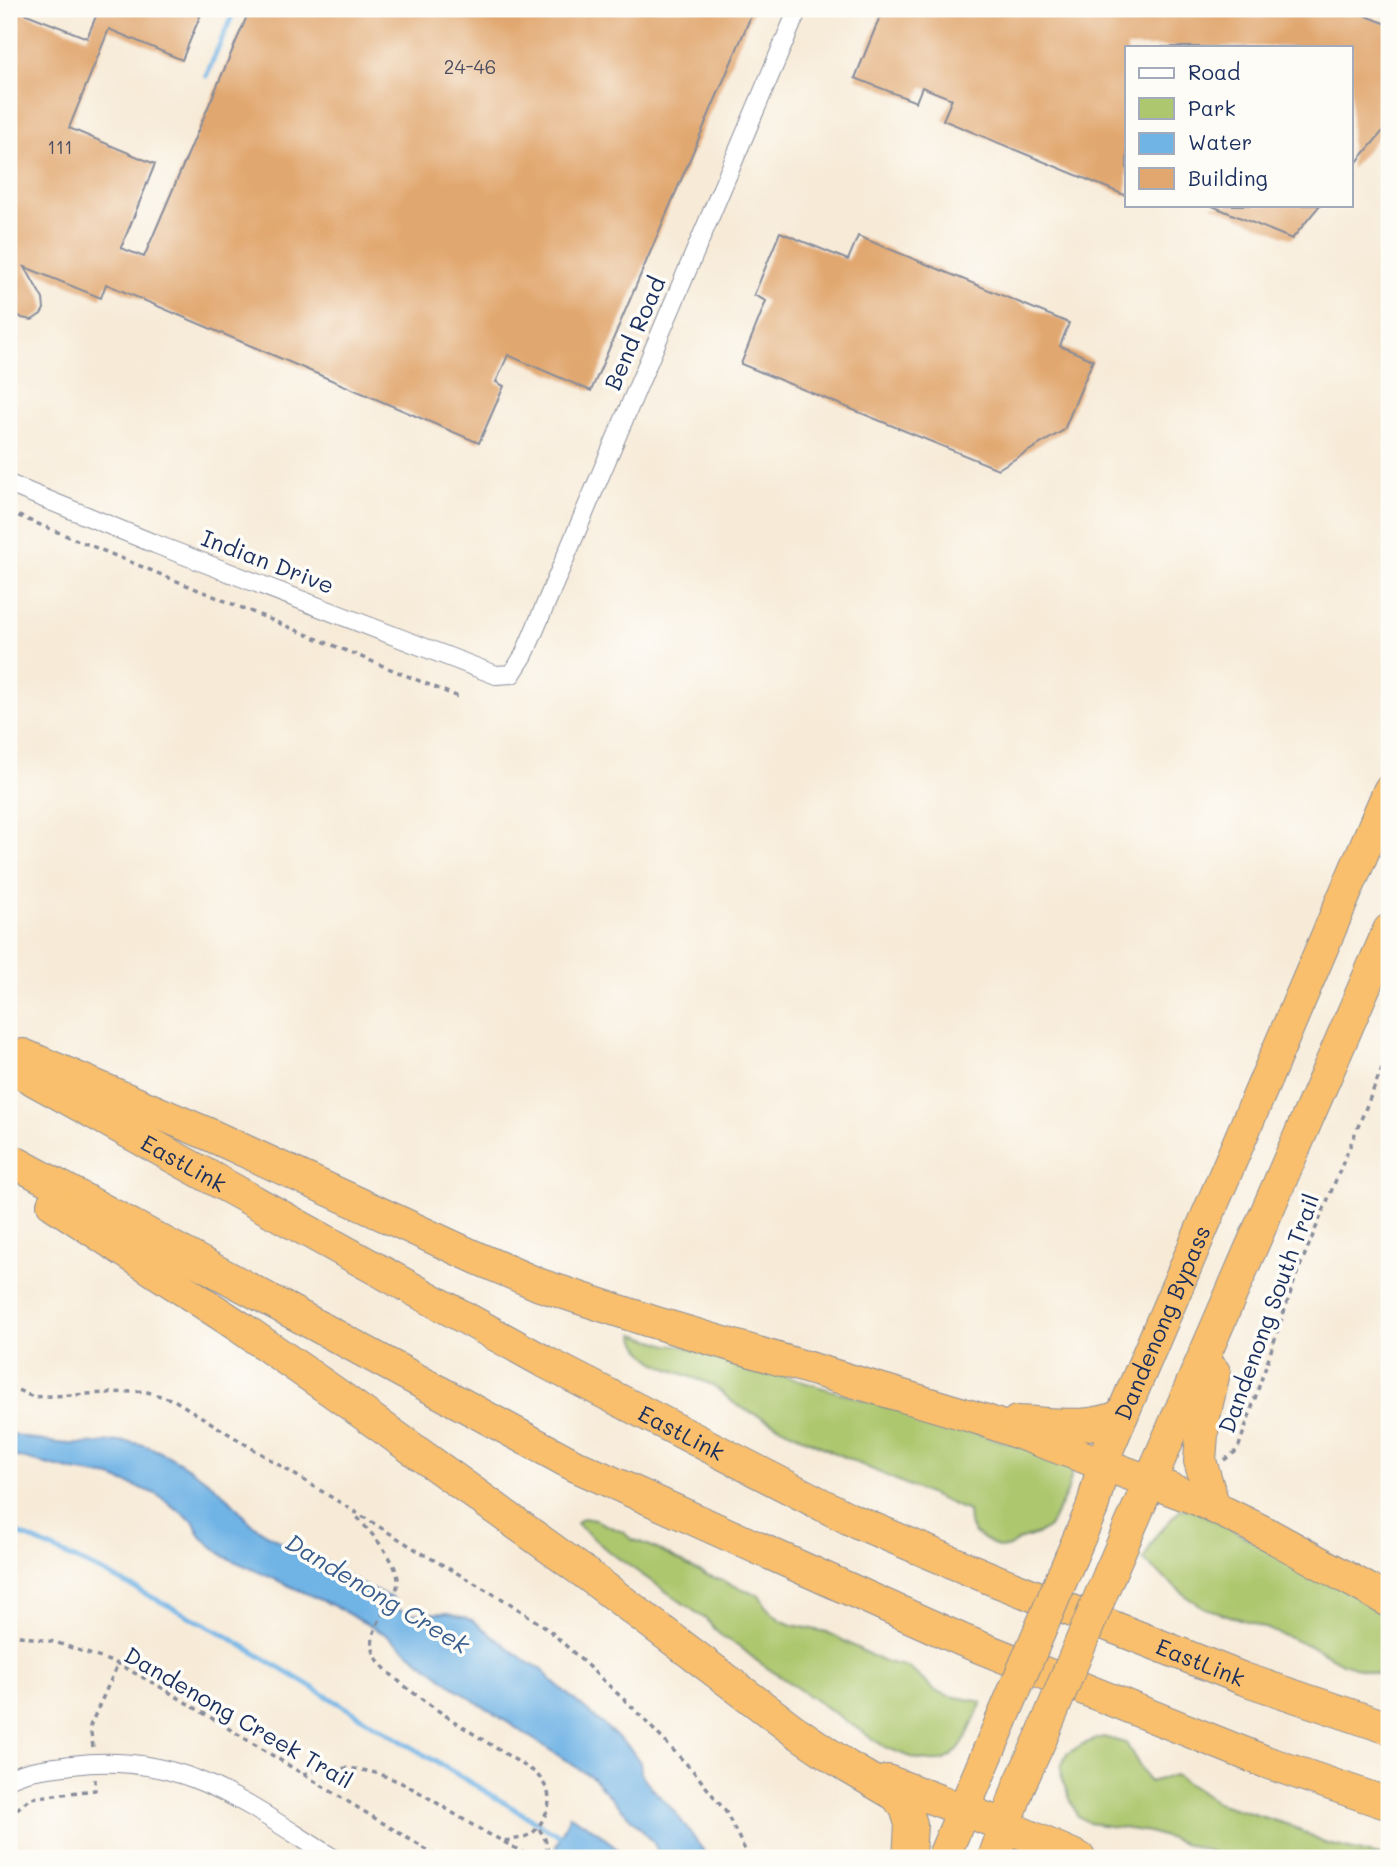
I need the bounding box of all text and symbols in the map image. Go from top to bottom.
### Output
legend [1125,46,1352,206]
house number: 24-46 [444,54,496,79]
text: Road [1188,58,1240,85]
text: Park [1188,94,1236,121]
text: Water [1188,128,1252,155]
house number: 111 [47,134,73,159]
text: Building [1188,164,1268,191]
street label: Bend Road [597,272,671,394]
street label: Indian Drive [197,522,339,600]
street label: EastLink [136,1127,232,1198]
street label: Dandenong South Trail [1211,1189,1325,1437]
street label: Dandenong Bypass [1107,1221,1217,1424]
street label: EastLink [633,1398,730,1467]
water label: Dandenong Creek [280,1526,477,1661]
street label: EastLink [1152,1631,1249,1693]
street label: Dandenong Creek Trail [119,1639,359,1795]

